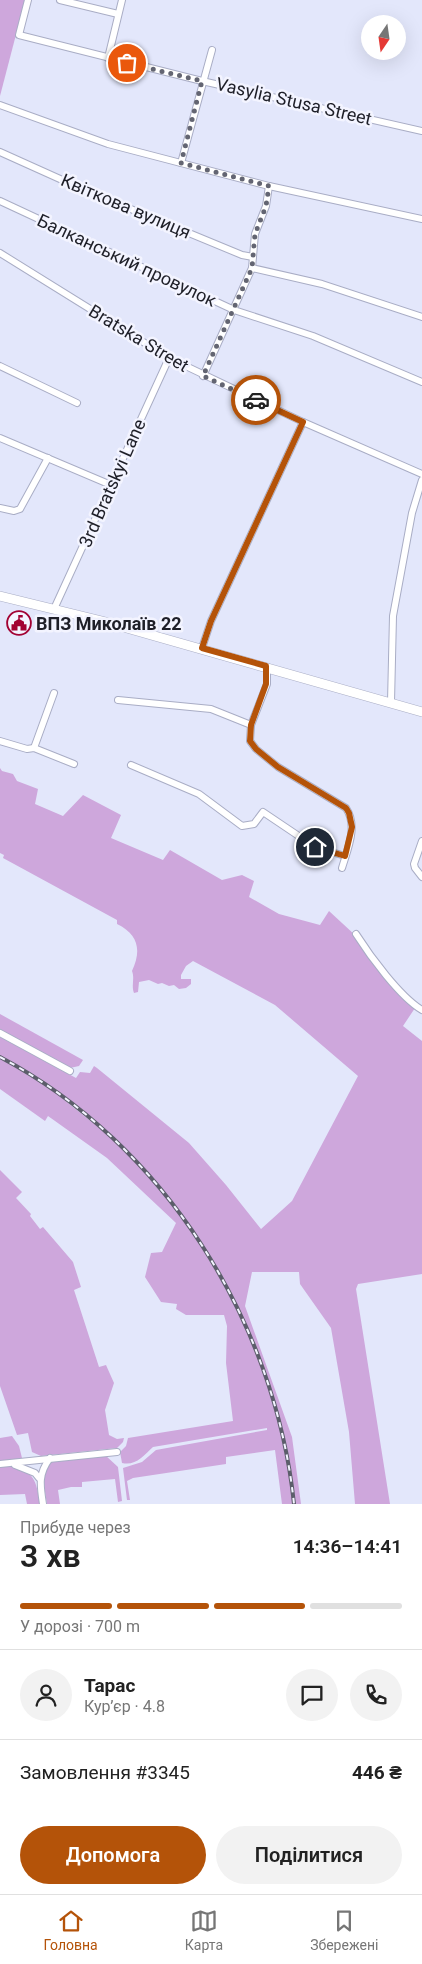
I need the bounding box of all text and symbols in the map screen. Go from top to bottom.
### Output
north arrow [361,15,406,60]
map controls [361,15,406,60]
pin [106,42,148,84]
icon: bag [113,49,141,77]
street label: Vasylia Stusa Street [214,73,374,129]
street label: Квіткова вулиця [58,169,194,243]
street label: Балканський провулок [34,209,220,311]
street label: Bratska Street [85,300,193,376]
courier [231,375,281,425]
icon: car [242,386,270,414]
street label: 3rd Bratskyi Lane [74,416,150,550]
public building icon: ВПЗ Миколаїв 22 [6,610,32,636]
place label: ВПЗ Миколаїв 22 [36,613,182,634]
pin [294,826,336,868]
icon: home [301,833,329,861]
text: Прибуде через [20,1518,131,1537]
text: 14:36–14:41 [293,1535,402,1558]
text: 3 хв [20,1537,81,1575]
text: У дорозі · 700 m [20,1617,140,1636]
button: person [20,1669,72,1721]
button: chat [286,1669,338,1721]
button: phone [350,1669,402,1721]
text: Тарас [84,1674,135,1697]
text: Кур’єр · 4.8 [84,1697,165,1716]
text: Замовлення #3345 [20,1761,190,1784]
text: 446 ₴ [352,1761,402,1784]
button: Допомога [20,1826,206,1884]
button: Поділитися [216,1826,402,1884]
tab: Головна [44,1907,98,1953]
tab: Карта [185,1907,223,1953]
tab: Збережені [310,1907,378,1953]

